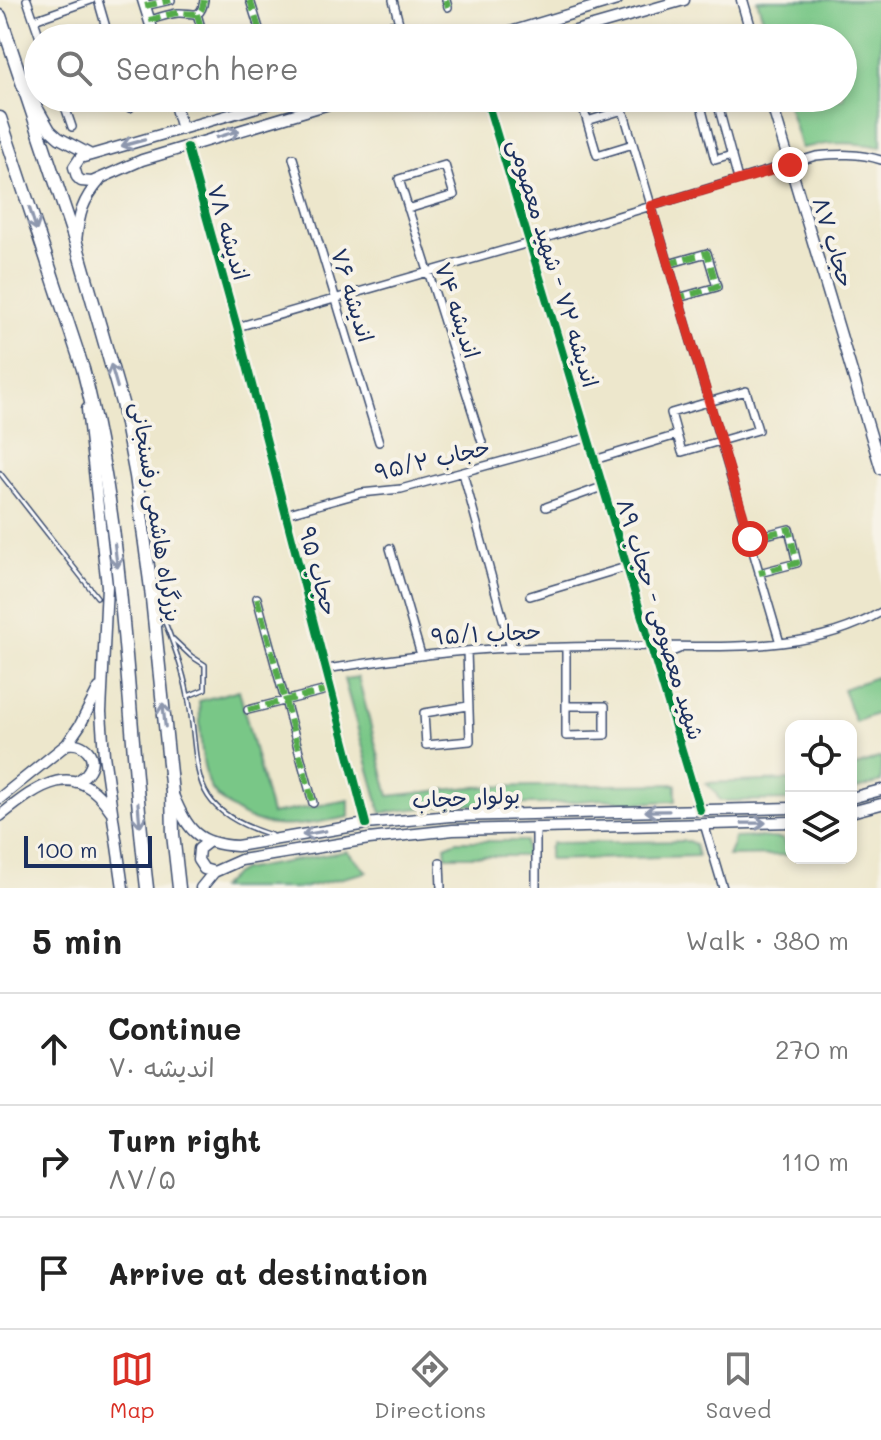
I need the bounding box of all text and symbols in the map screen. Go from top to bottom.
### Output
search box [24,24,857,112]
icon: search [52,46,96,90]
text: Search here [116,48,299,88]
one-way arrow [215,126,240,140]
street label: اندیشه ۷۲ - شهید معصومی [501,135,606,391]
one-way arrow [120,137,146,152]
route end [772,147,808,183]
street label: اندیشه ۷۸ [201,181,257,283]
street label: حجاب ۸۷ [807,193,861,291]
one-way arrow [27,206,42,231]
street label: اندیشه ۷۶ [325,245,381,345]
street label: اندیشه ۷۴ [429,258,487,362]
one-way arrow [106,363,121,389]
street label: بزرگراه هاشمی رفسنجانی [124,400,189,624]
street label: حجاب ۹۵/۲ [372,432,492,486]
street label: شهید معصومی - حجاب ۸۹ [609,495,712,744]
route start [732,521,768,557]
street label: حجاب ۹۵ [293,523,345,619]
one-way arrow [109,543,124,568]
street label: حجاب ۹۵/۱ [430,616,542,650]
one-way arrow [157,702,172,729]
map controls [785,720,857,864]
button: locate [785,720,857,792]
street label: بولوار حجاب [411,780,521,815]
button: layers [785,792,857,864]
one-way arrow [131,801,146,828]
one-way arrow [644,803,671,819]
one-way arrow [740,815,767,831]
one-way arrow [302,827,327,842]
scale bar [24,832,152,868]
text: 100 m [36,835,98,864]
text: 5 min [32,918,122,963]
text: Walk · 380 m [686,923,849,957]
text: Continue [108,1008,241,1048]
icon: ahead [32,1027,76,1071]
text: 270 m [775,1032,849,1066]
text: اندیشه ۷۰ [108,1050,215,1084]
text: Turn right [108,1120,261,1160]
icon: right [32,1139,76,1183]
text: 110 m [781,1144,849,1178]
text: ۸۷/۵ [108,1162,176,1196]
icon: arrive [32,1251,76,1295]
text: Arrive at destination [108,1253,428,1293]
tab: Map [110,1347,155,1424]
tab: Directions [374,1347,486,1424]
tab: Saved [706,1347,771,1424]

